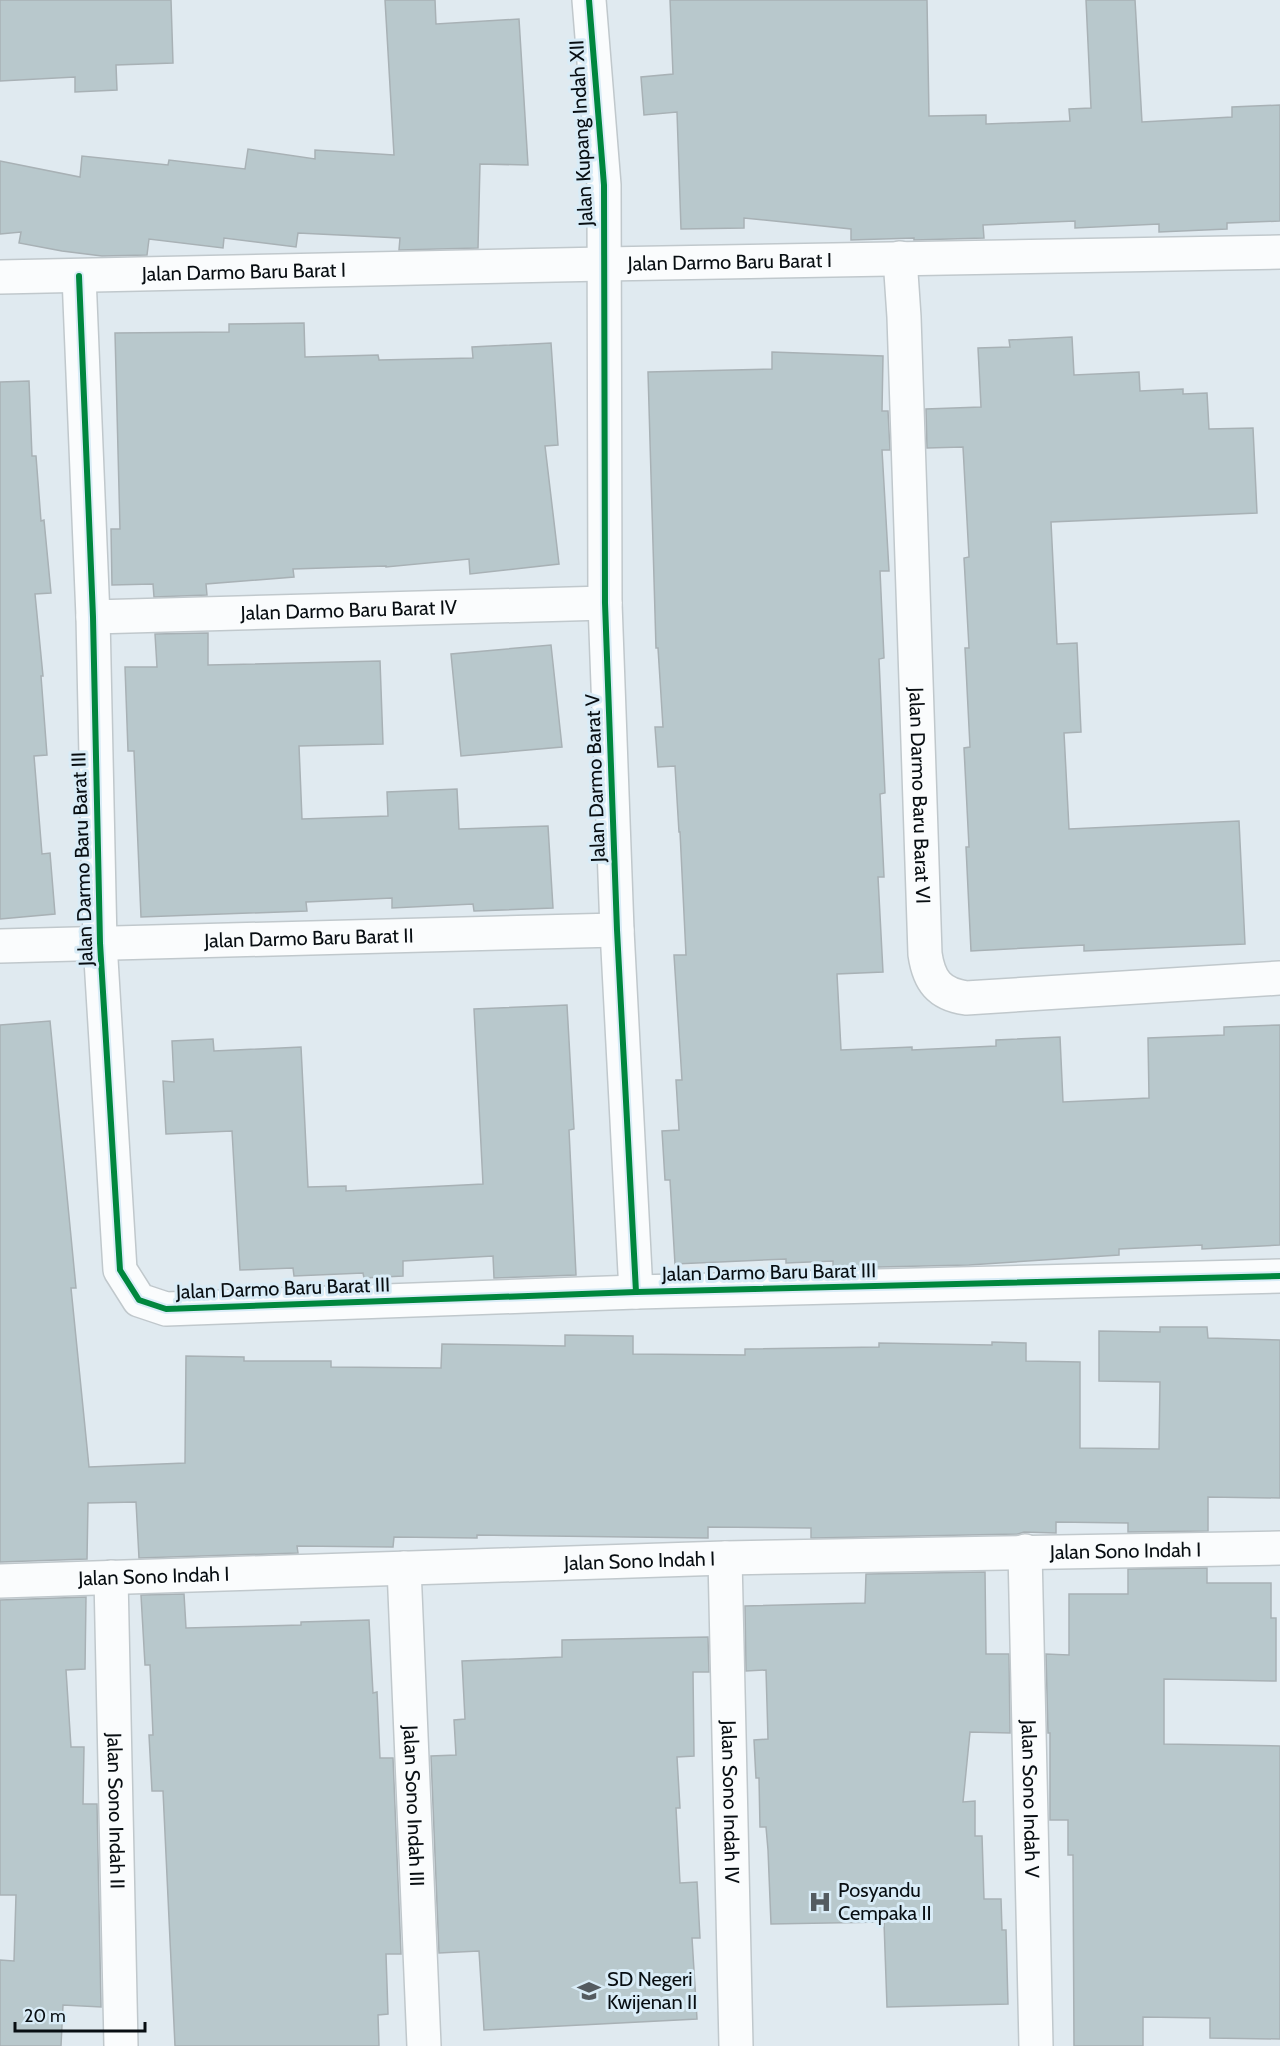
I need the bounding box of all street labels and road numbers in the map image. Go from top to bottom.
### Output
street label: Jalan Kupang Indah XII [564,39,598,228]
street label: Jalan Darmo Baru Barat I [626,248,832,276]
street label: Jalan Darmo Baru Barat I [141,258,346,286]
street label: Jalan Darmo Baru Barat IV [239,595,458,625]
street label: Jalan Darmo Baru Barat VI [904,686,935,904]
street label: Jalan Darmo Barat V [580,693,610,864]
street label: Jalan Darmo Baru Barat III [66,751,98,968]
street label: Jalan Darmo Baru Barat II [203,923,414,953]
street label: Jalan Darmo Baru Barat III [661,1258,876,1286]
street label: Jalan Darmo Baru Barat III [174,1272,391,1304]
street label: Jalan Sono Indah I [1049,1537,1201,1564]
street label: Jalan Sono Indah I [563,1546,716,1575]
street label: Jalan Sono Indah I [77,1562,230,1591]
street label: Jalan Sono Indah IV [717,1719,744,1885]
street label: Jalan Sono Indah V [1017,1719,1044,1879]
street label: Jalan Sono Indah III [399,1724,429,1887]
street label: Jalan Sono Indah II [102,1732,130,1889]

